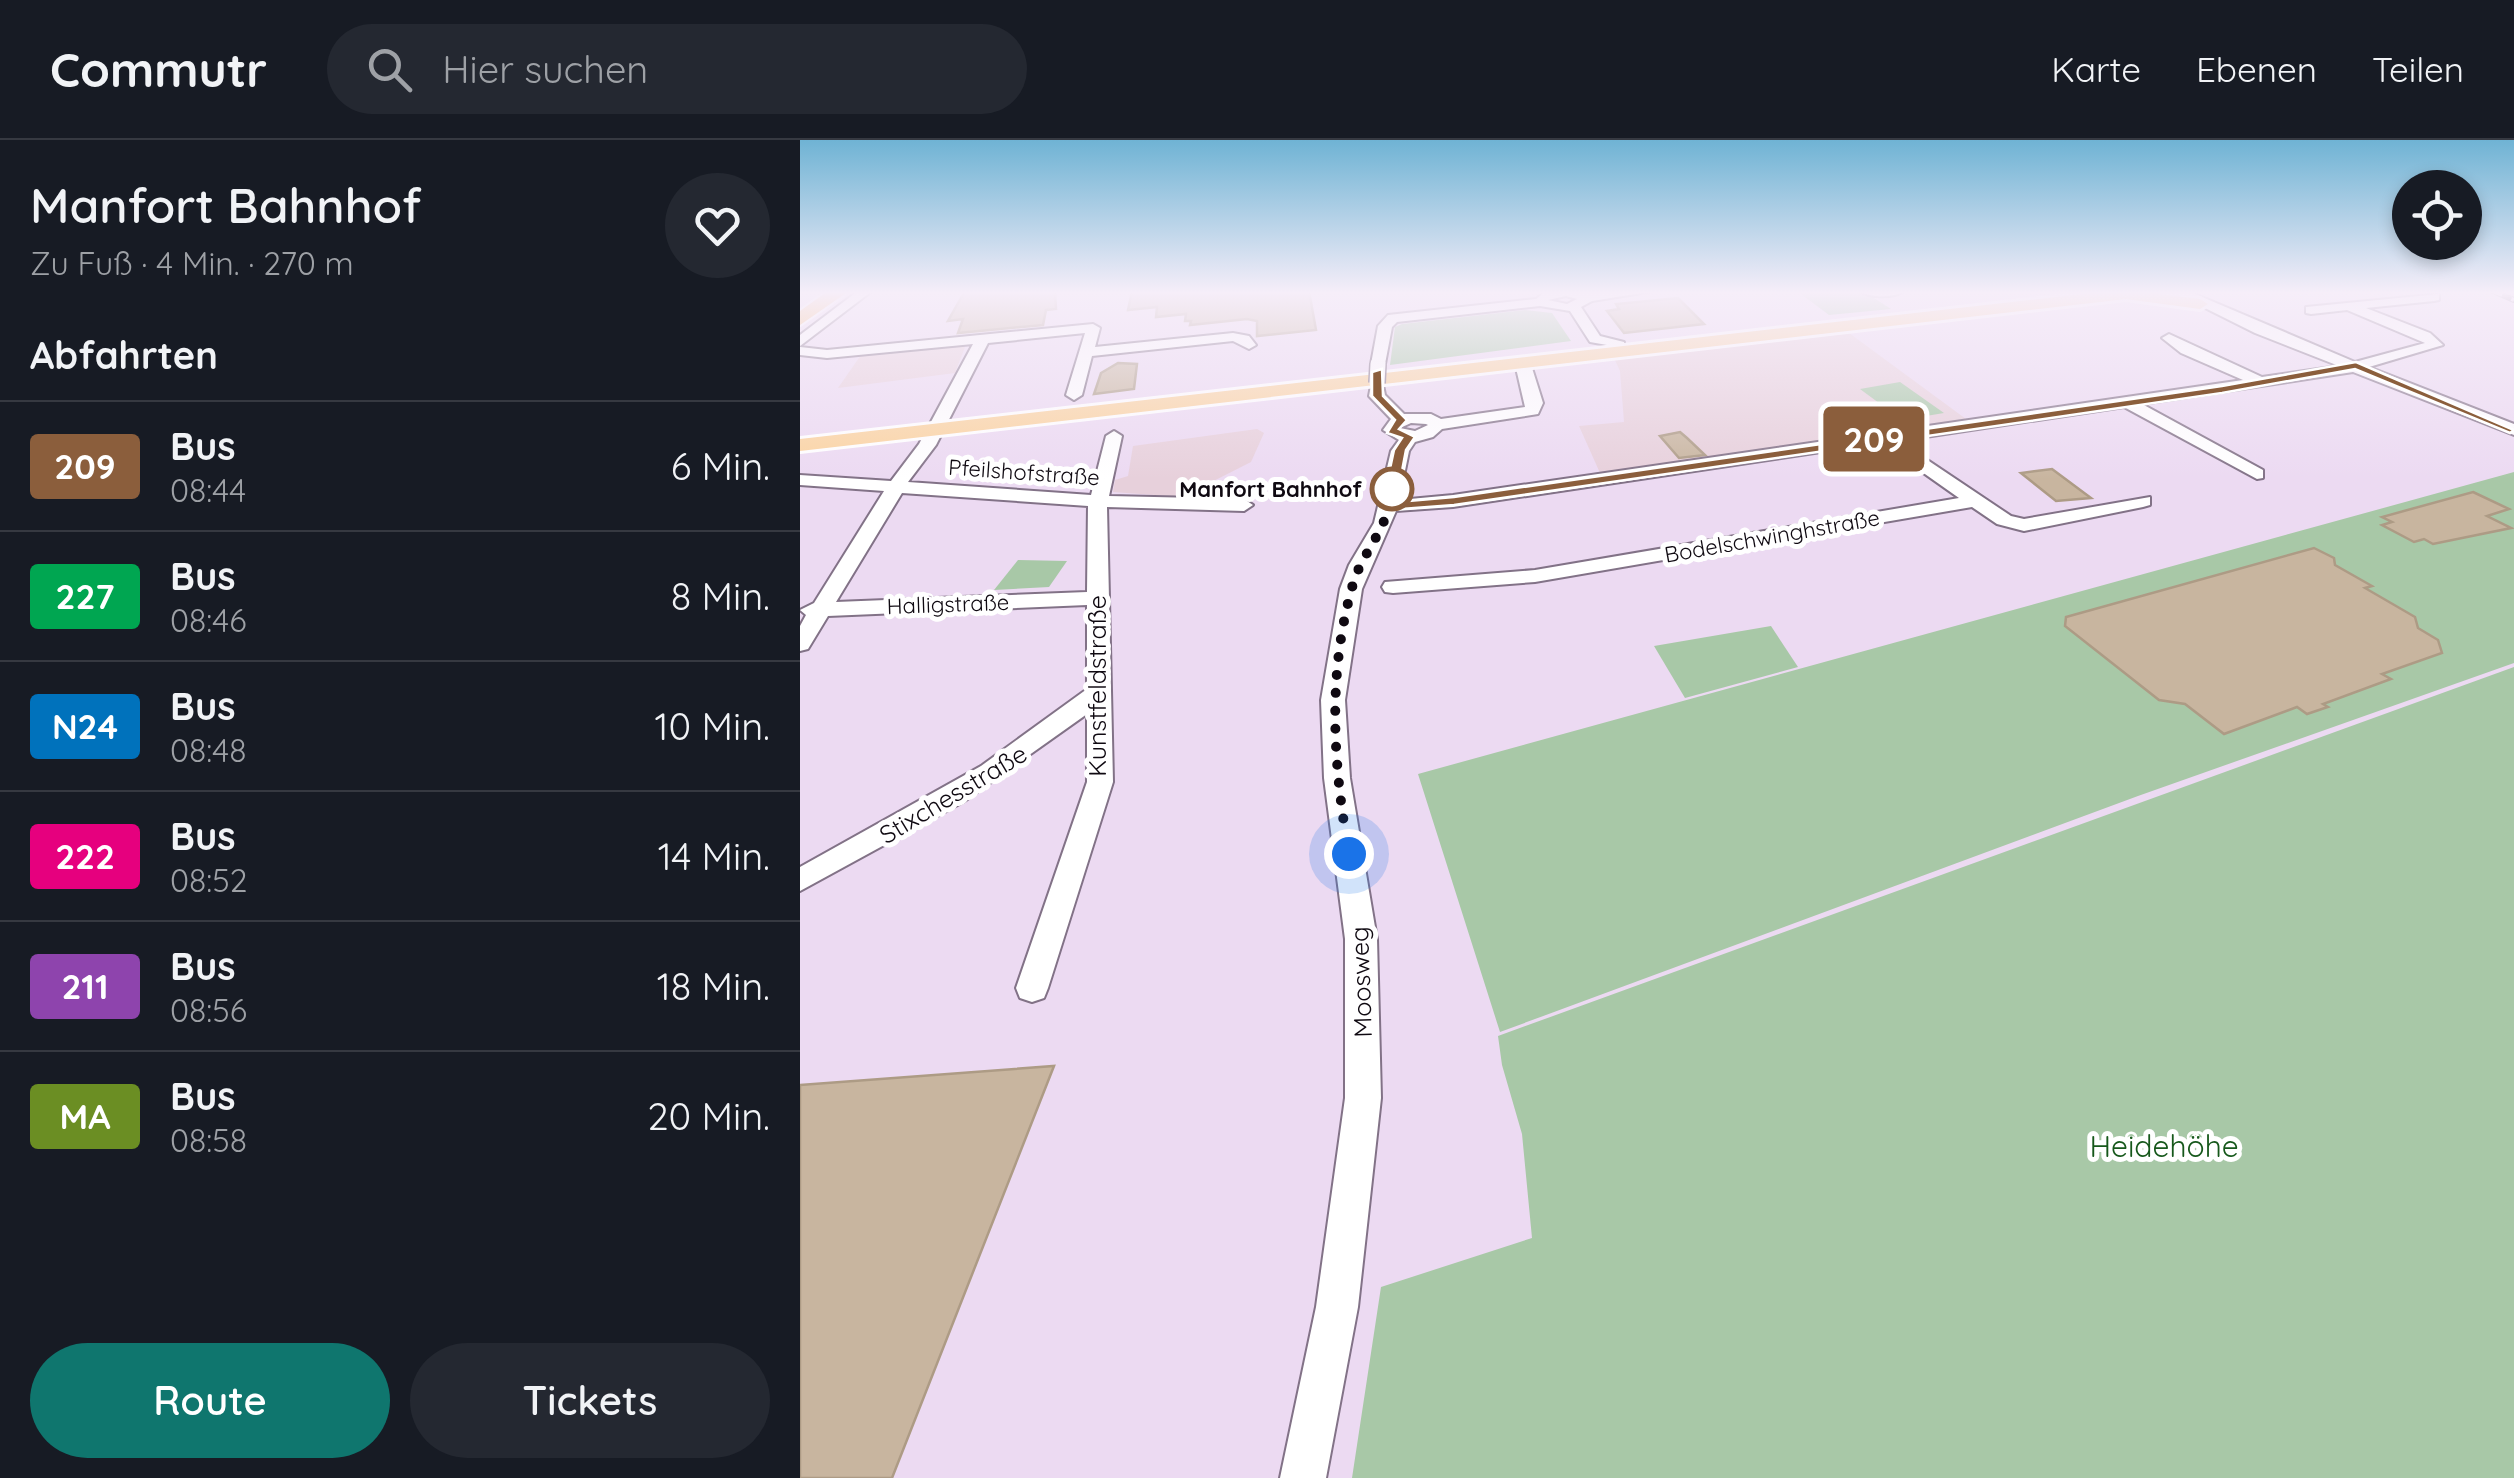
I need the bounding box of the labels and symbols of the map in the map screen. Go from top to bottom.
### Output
line badge: 209 [1816,406,1932,472]
street label: Pfeilshofstraße [947,453,1101,491]
marker: Manfort Bahnhof [1371,468,1413,510]
place label: Manfort Bahnhof [1179,475,1362,503]
street label: Bodelschwinghstraße [1662,503,1882,569]
street label: Halligstraße [886,588,1010,620]
street label: Kunstfeldstraße [1081,595,1112,777]
street label: Stixchesstraße [873,737,1032,850]
your location [1324,829,1374,879]
street label: Moosweg [1343,926,1378,1038]
park label: Heidehöhe [2089,1127,2239,1165]

